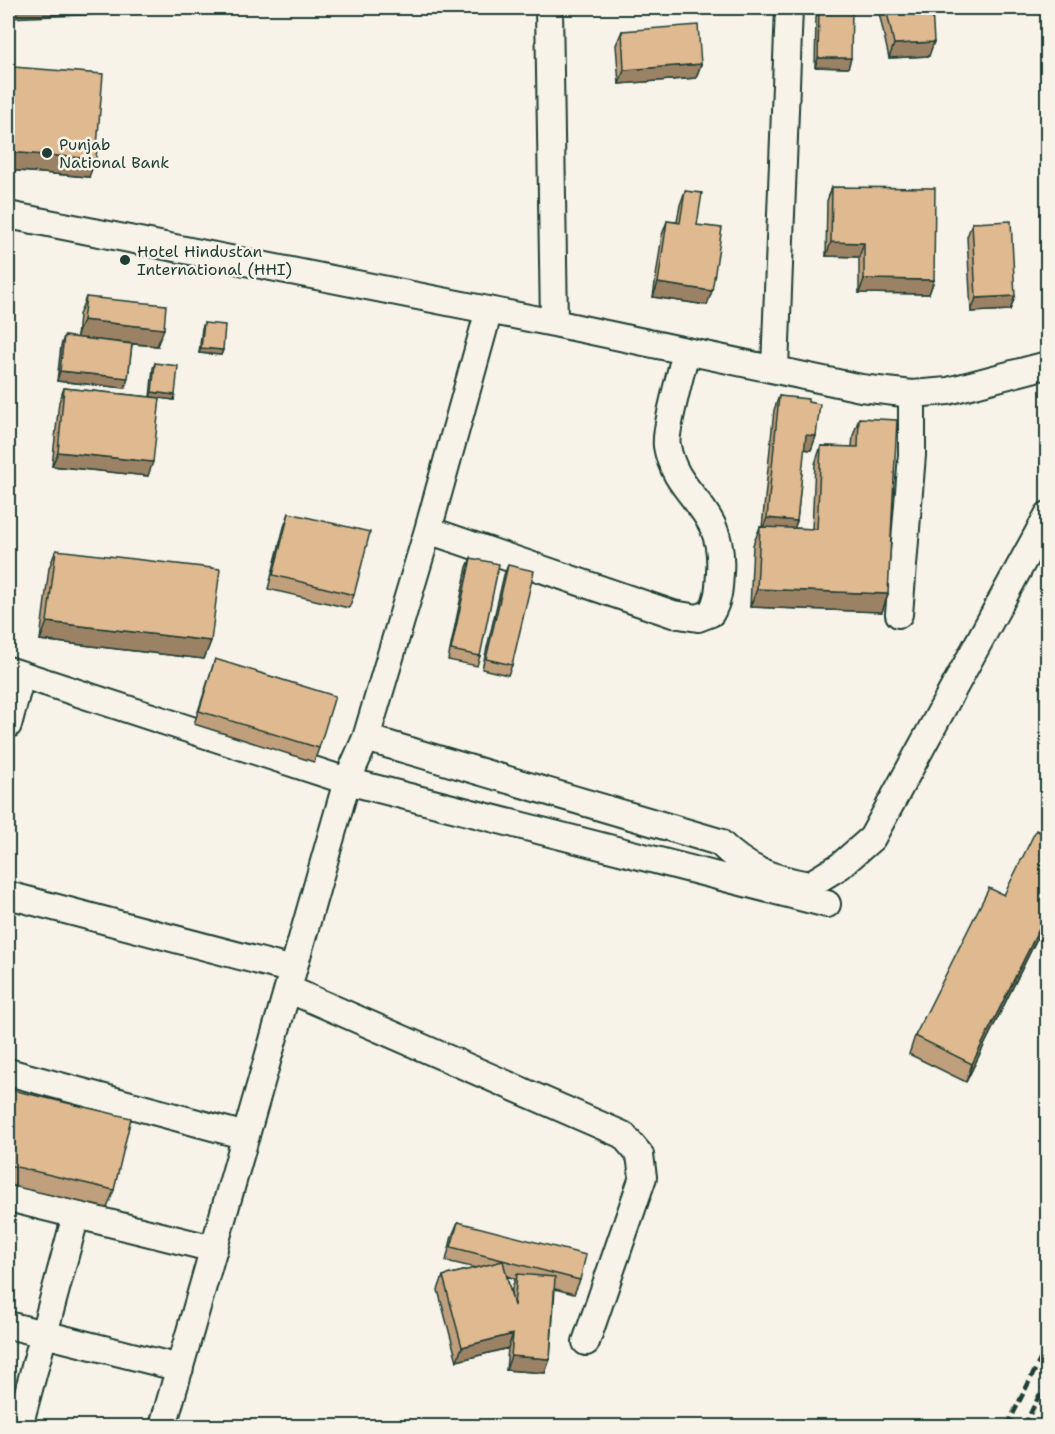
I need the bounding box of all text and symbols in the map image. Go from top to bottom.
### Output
place label: Punjab National Bank [59,134,169,173]
marker: Punjab National Bank [40,146,54,160]
place label: Hotel Hindustan International (HHI) [137,241,292,280]
marker: Hotel Hindustan International (HHI) [118,253,132,267]

